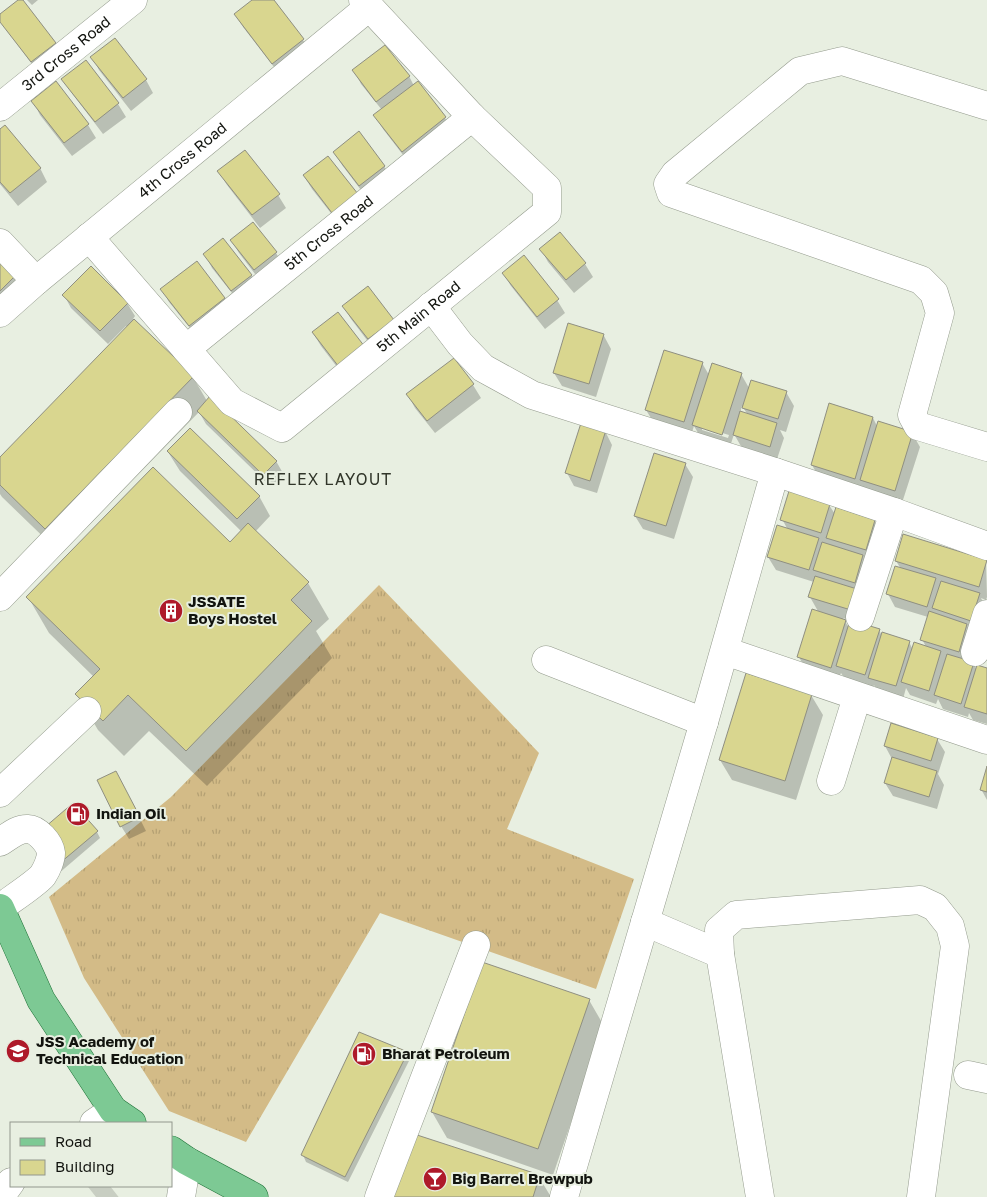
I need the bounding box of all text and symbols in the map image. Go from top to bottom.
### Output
street label: 3rd Cross Road [18,12,114,94]
street label: 4th Cross Road [134,118,230,201]
street label: 5th Cross Road [280,191,376,274]
street label: 5th Main Road [372,276,464,355]
district label: REFLEX LAYOUT [254,469,392,489]
place label: JSSATE Boys Hostel [188,592,277,627]
building icon: JSSATE Boys Hostel [158,598,184,624]
fuel station icon: Indian Oil [65,801,91,827]
place label: Indian Oil [96,804,166,822]
place label: JSS Academy of Technical Education [36,1032,183,1067]
school or university icon: JSS Academy of Technical Education [5,1038,31,1064]
fuel station icon: Bharat Petroleum [351,1041,377,1067]
place label: Bharat Petroleum [382,1044,510,1062]
legend [10,1122,172,1187]
text: Road [55,1132,92,1150]
text: Building [55,1157,115,1175]
bar icon: Big Barrel Brewpub [422,1166,448,1192]
place label: Big Barrel Brewpub [452,1169,593,1187]

